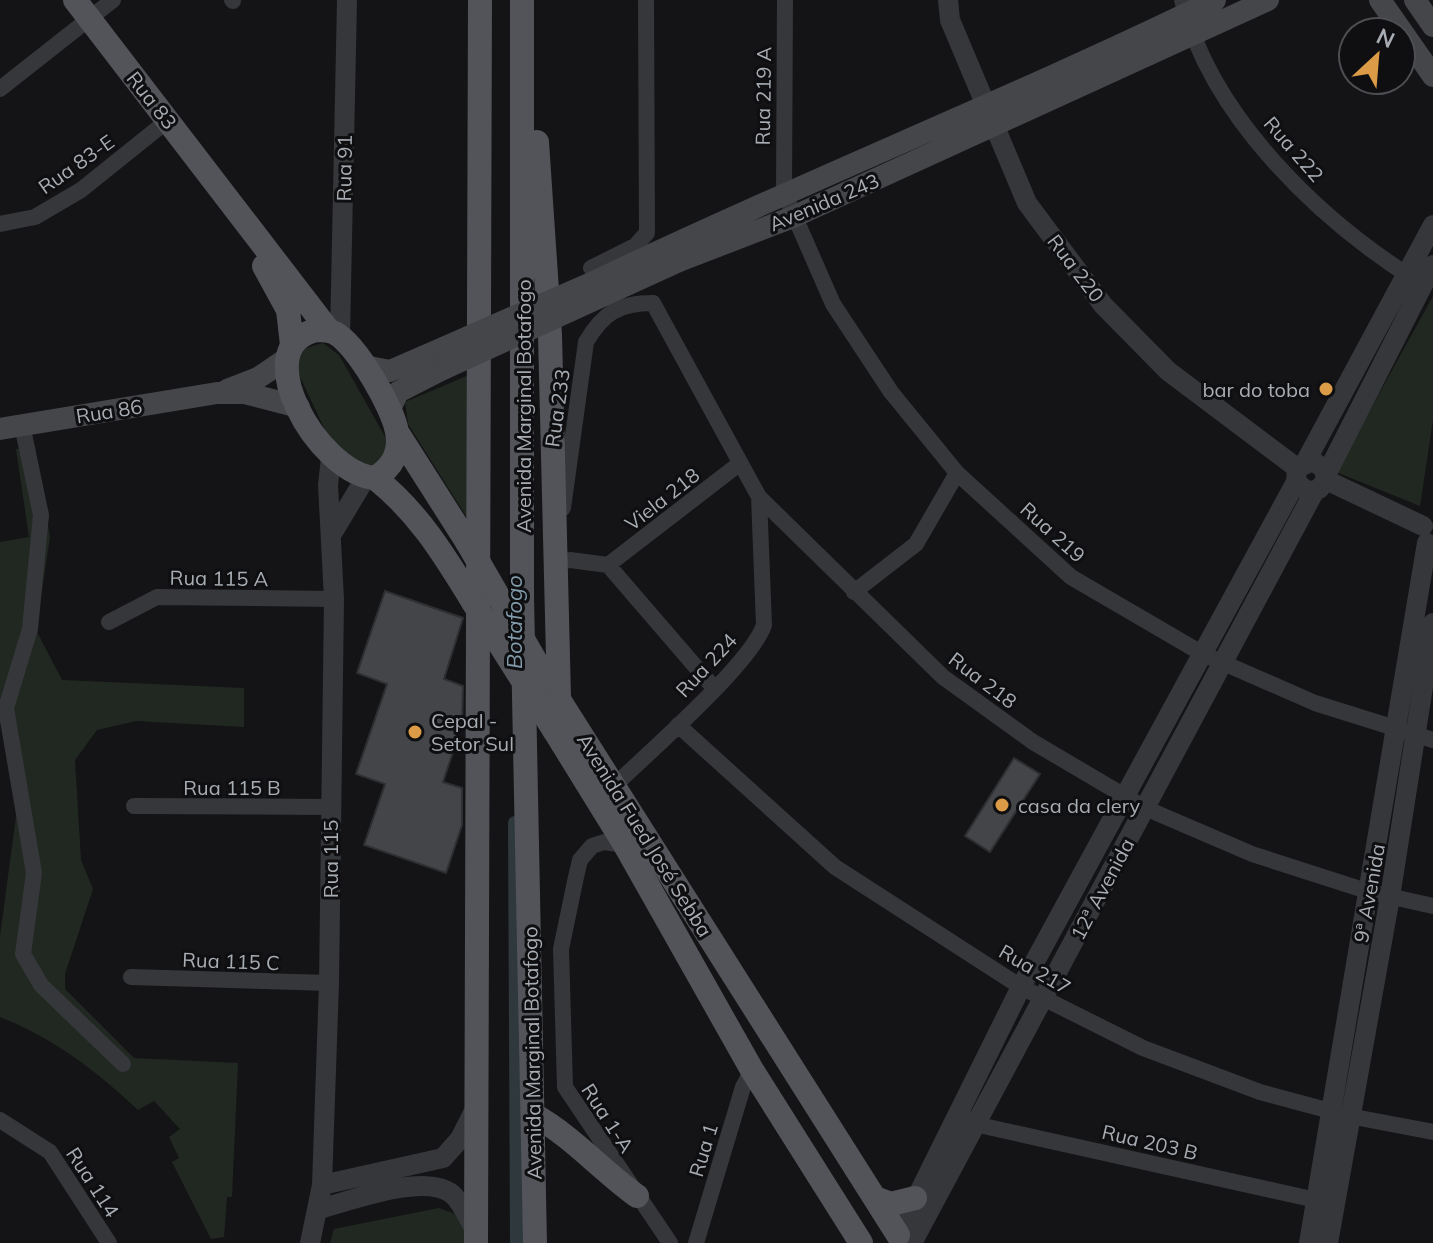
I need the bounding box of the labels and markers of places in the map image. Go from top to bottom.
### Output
place label: bar do toba [1203,377,1310,402]
marker: bar do toba [1317,380,1335,398]
place label: Cepal - Setor Sul [431,708,514,756]
marker: Cepal - Setor Sul [406,723,424,741]
place label: casa da clery [1018,793,1141,818]
marker: casa da clery [993,796,1011,814]

